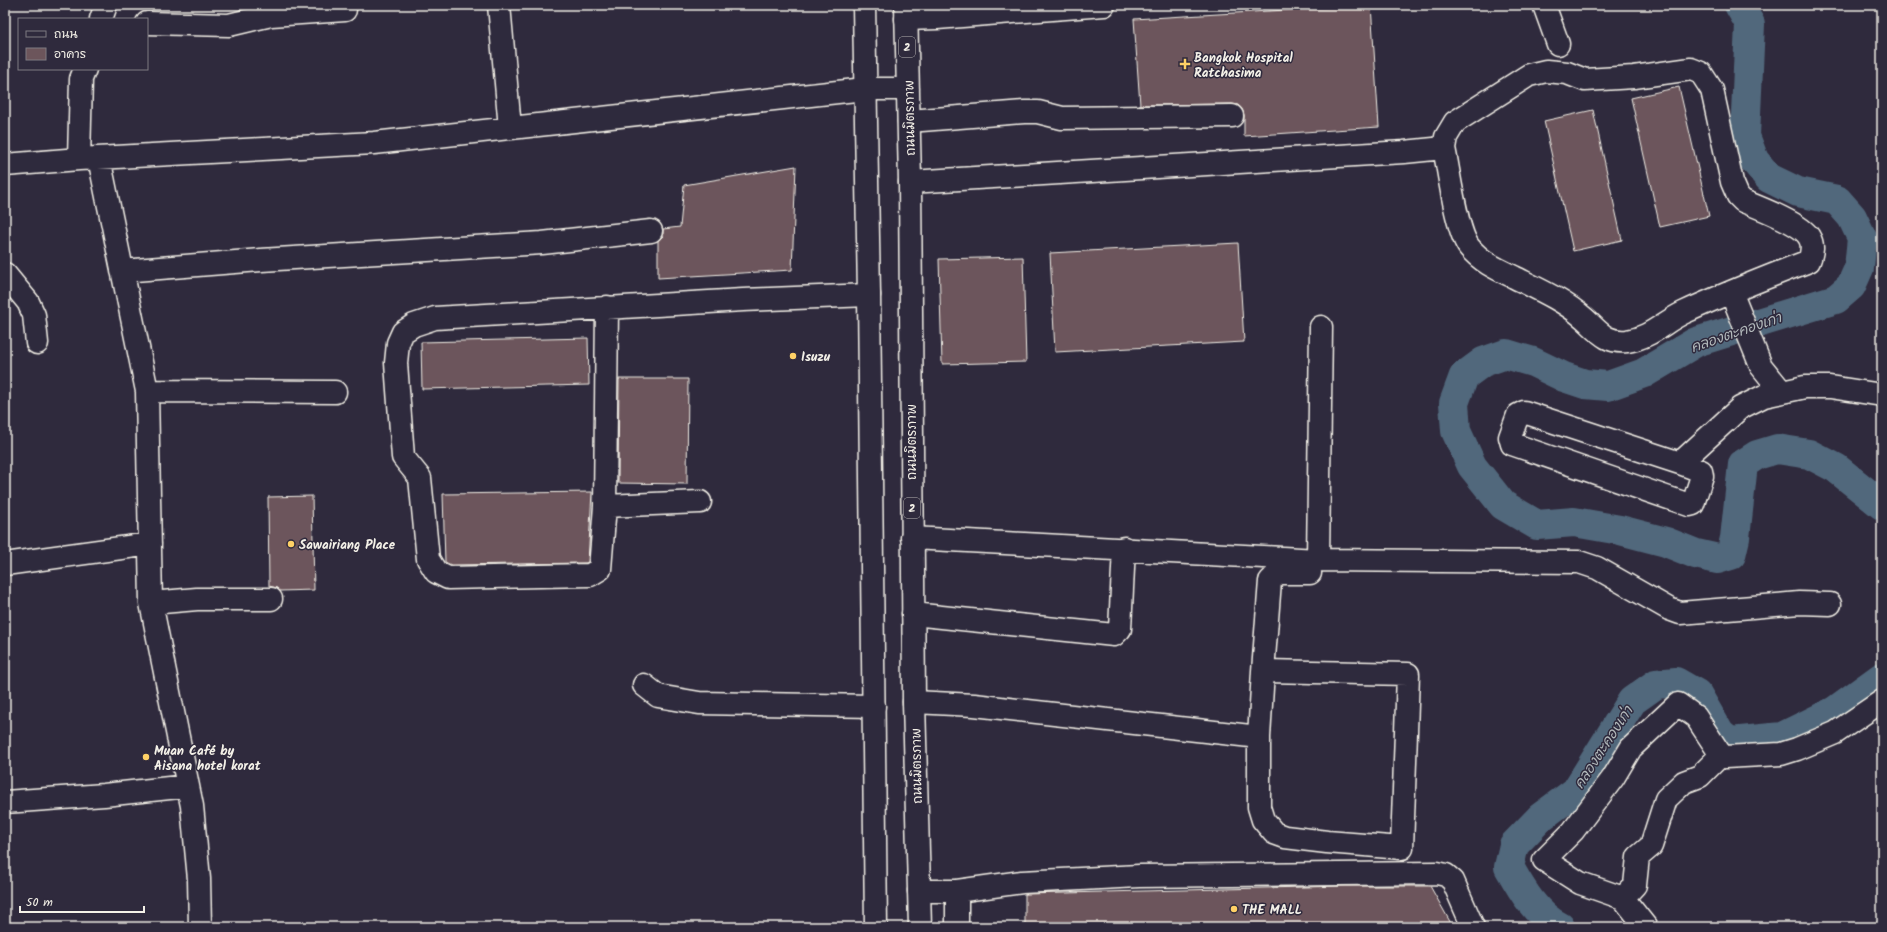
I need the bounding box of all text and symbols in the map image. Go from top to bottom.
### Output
legend [18,18,148,70]
text: ถนน [54,25,78,44]
road number: 2 [899,37,915,57]
text: อาคาร [54,45,86,64]
place label: Bangkok Hospital Ratchasima [1194,48,1293,84]
marker: Bangkok Hospital Ratchasima [1179,58,1191,70]
street label: ถนนมิตรภาพ [899,80,922,156]
water label: คลองตะคองเก่า [1688,307,1785,359]
place label: Isuzu [801,347,831,368]
marker: Isuzu [788,351,798,361]
street label: ถนนมิตรภาพ [902,404,923,480]
road number: 2 [904,498,920,518]
place label: Sawairiang Place [299,535,396,556]
marker: Sawairiang Place [286,539,296,549]
water label: คลองตะคองเก่า [1569,701,1639,793]
street label: ถนนมิตรภาพ [906,728,929,804]
place label: Muan Café by Aisana hotel korat [154,741,261,777]
marker: Muan Café by Aisana hotel korat [141,752,151,762]
scale bar [20,888,144,914]
text: 50 m [26,893,53,912]
place label: THE MALL [1242,900,1302,921]
marker: THE MALL [1229,904,1239,914]

